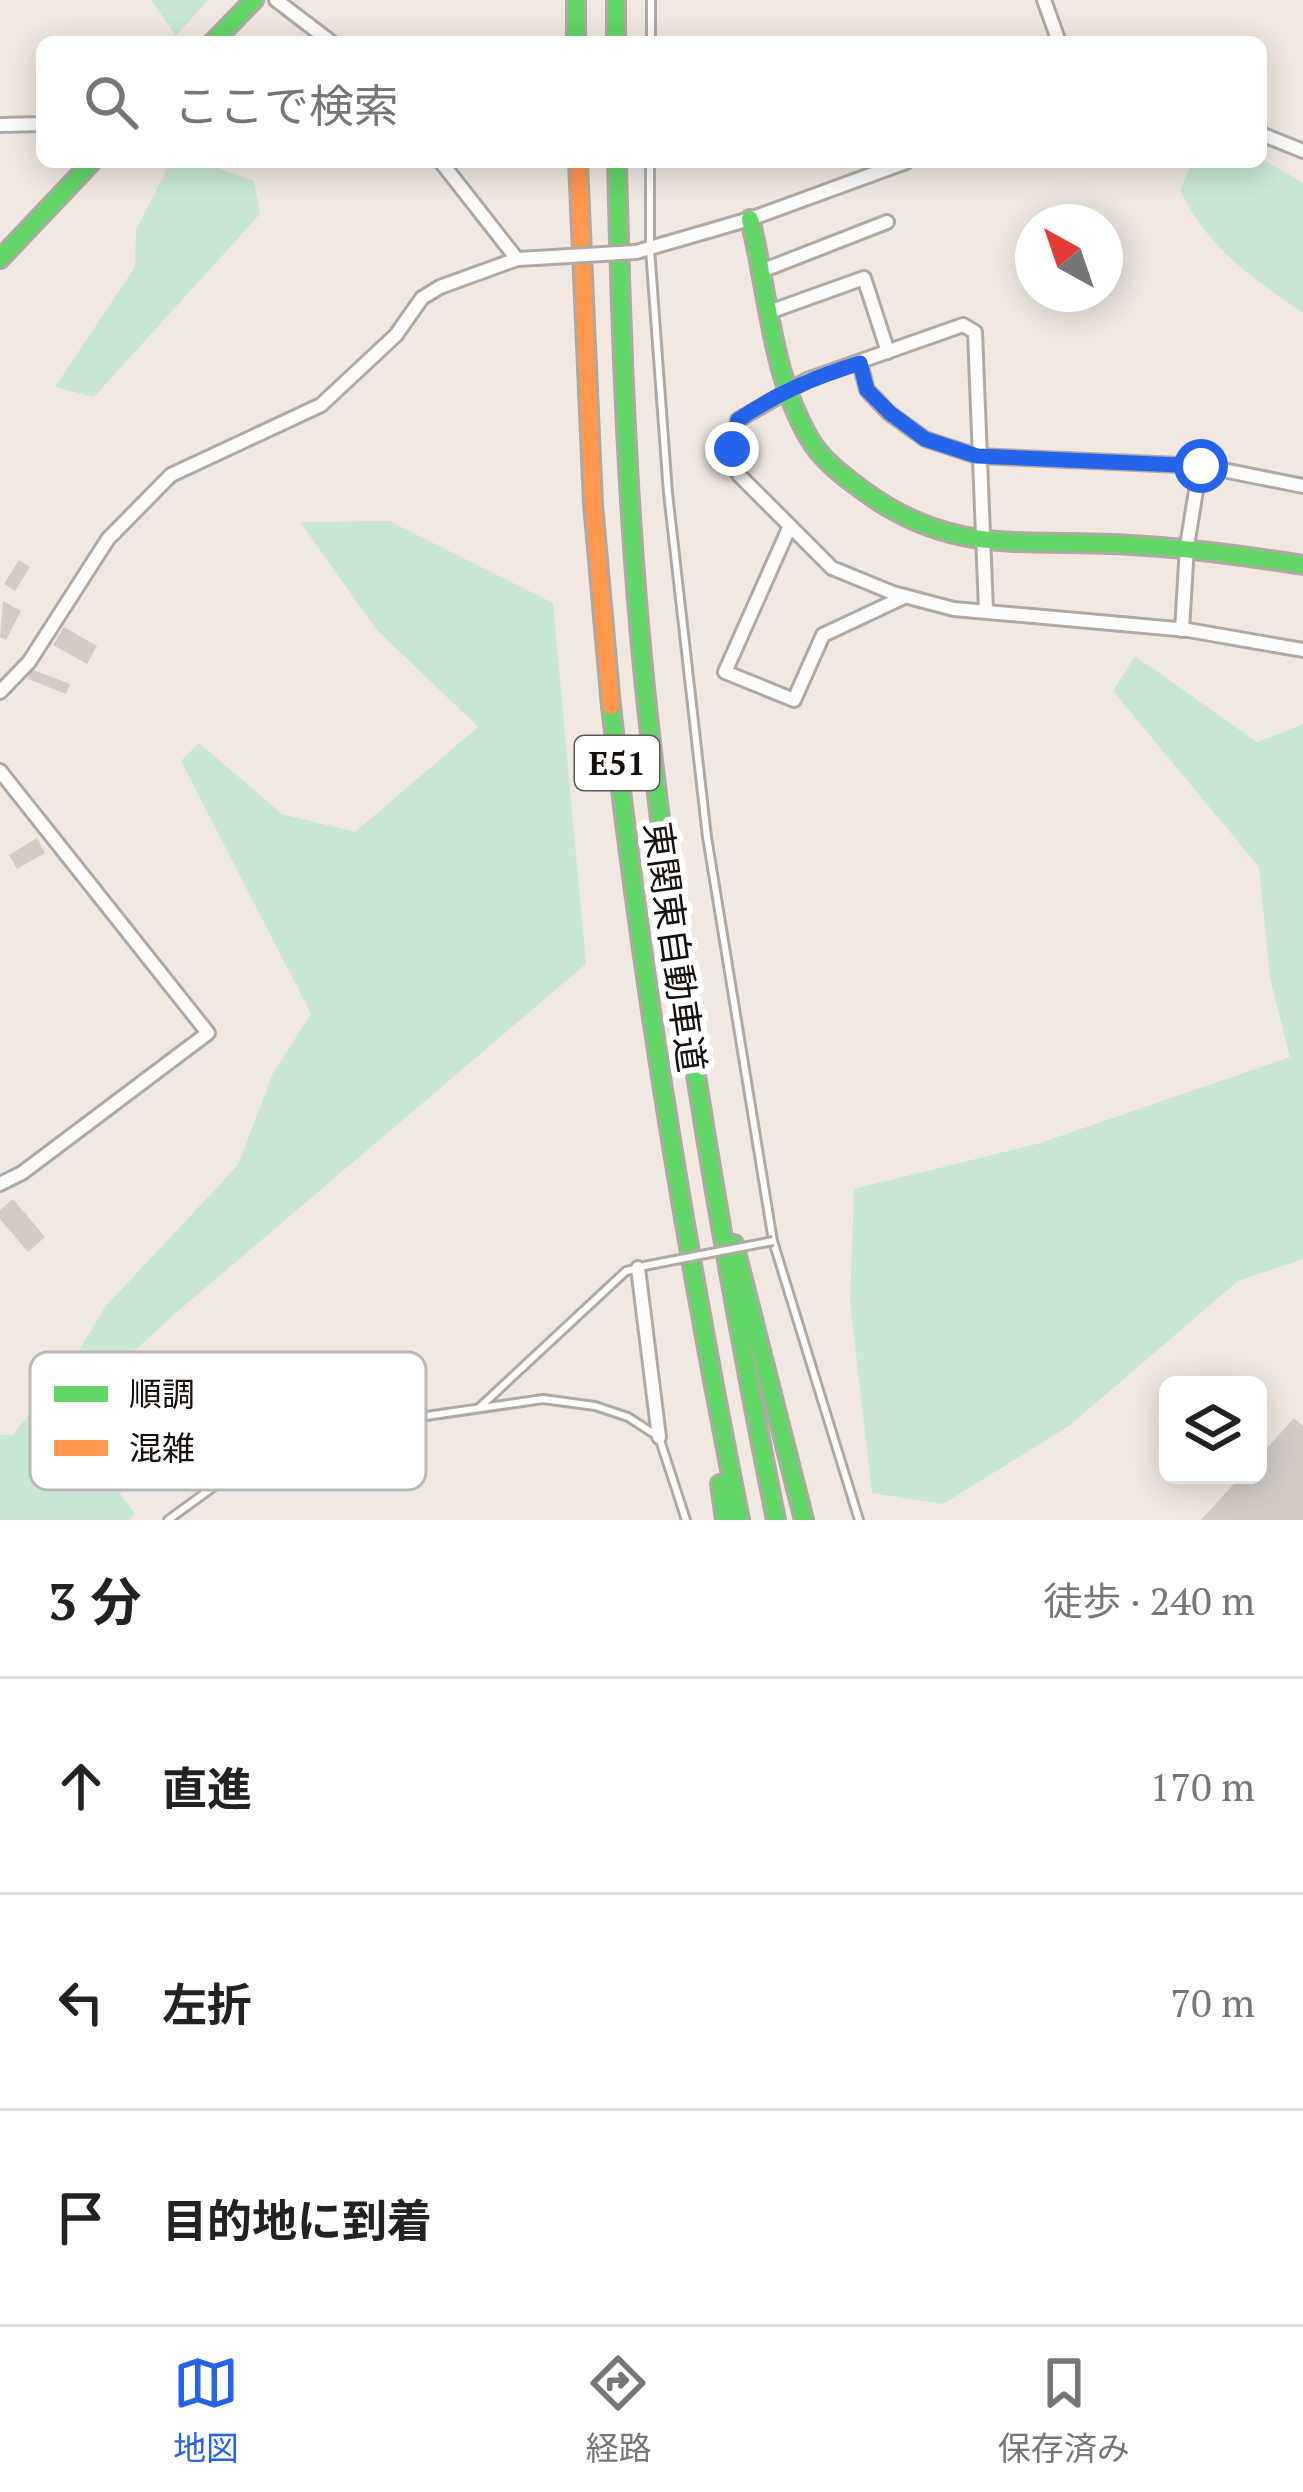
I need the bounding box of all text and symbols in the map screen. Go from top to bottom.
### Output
search box [36,36,1267,168]
icon: search [78,69,144,135]
text: ここで検索 [174,75,399,135]
north arrow [1015,204,1123,312]
route end [705,422,759,476]
route start [1174,439,1228,493]
road number: E51 [575,736,659,790]
street label: 東関東自動車道 [635,819,716,1075]
legend [30,1352,426,1490]
text: 順調 [129,1372,195,1415]
map controls [1159,1376,1267,1484]
button: layers [1159,1376,1267,1484]
text: 混雑 [129,1426,195,1469]
text: 3 分 [48,1567,142,1635]
text: 徒歩 · 240 m [1043,1574,1255,1626]
icon: ahead [48,1753,114,1819]
text: 直進 [162,1758,252,1818]
text: 170 m [1150,1760,1255,1812]
icon: left [48,1969,114,2035]
text: 左折 [162,1974,252,2034]
text: 70 m [1170,1976,1255,2028]
icon: arrive [48,2185,114,2251]
text: 目的地に到着 [162,2190,432,2250]
tab: 地図 [173,2350,239,2470]
tab: 経路 [585,2350,651,2470]
tab: 保存済み [998,2350,1130,2470]

